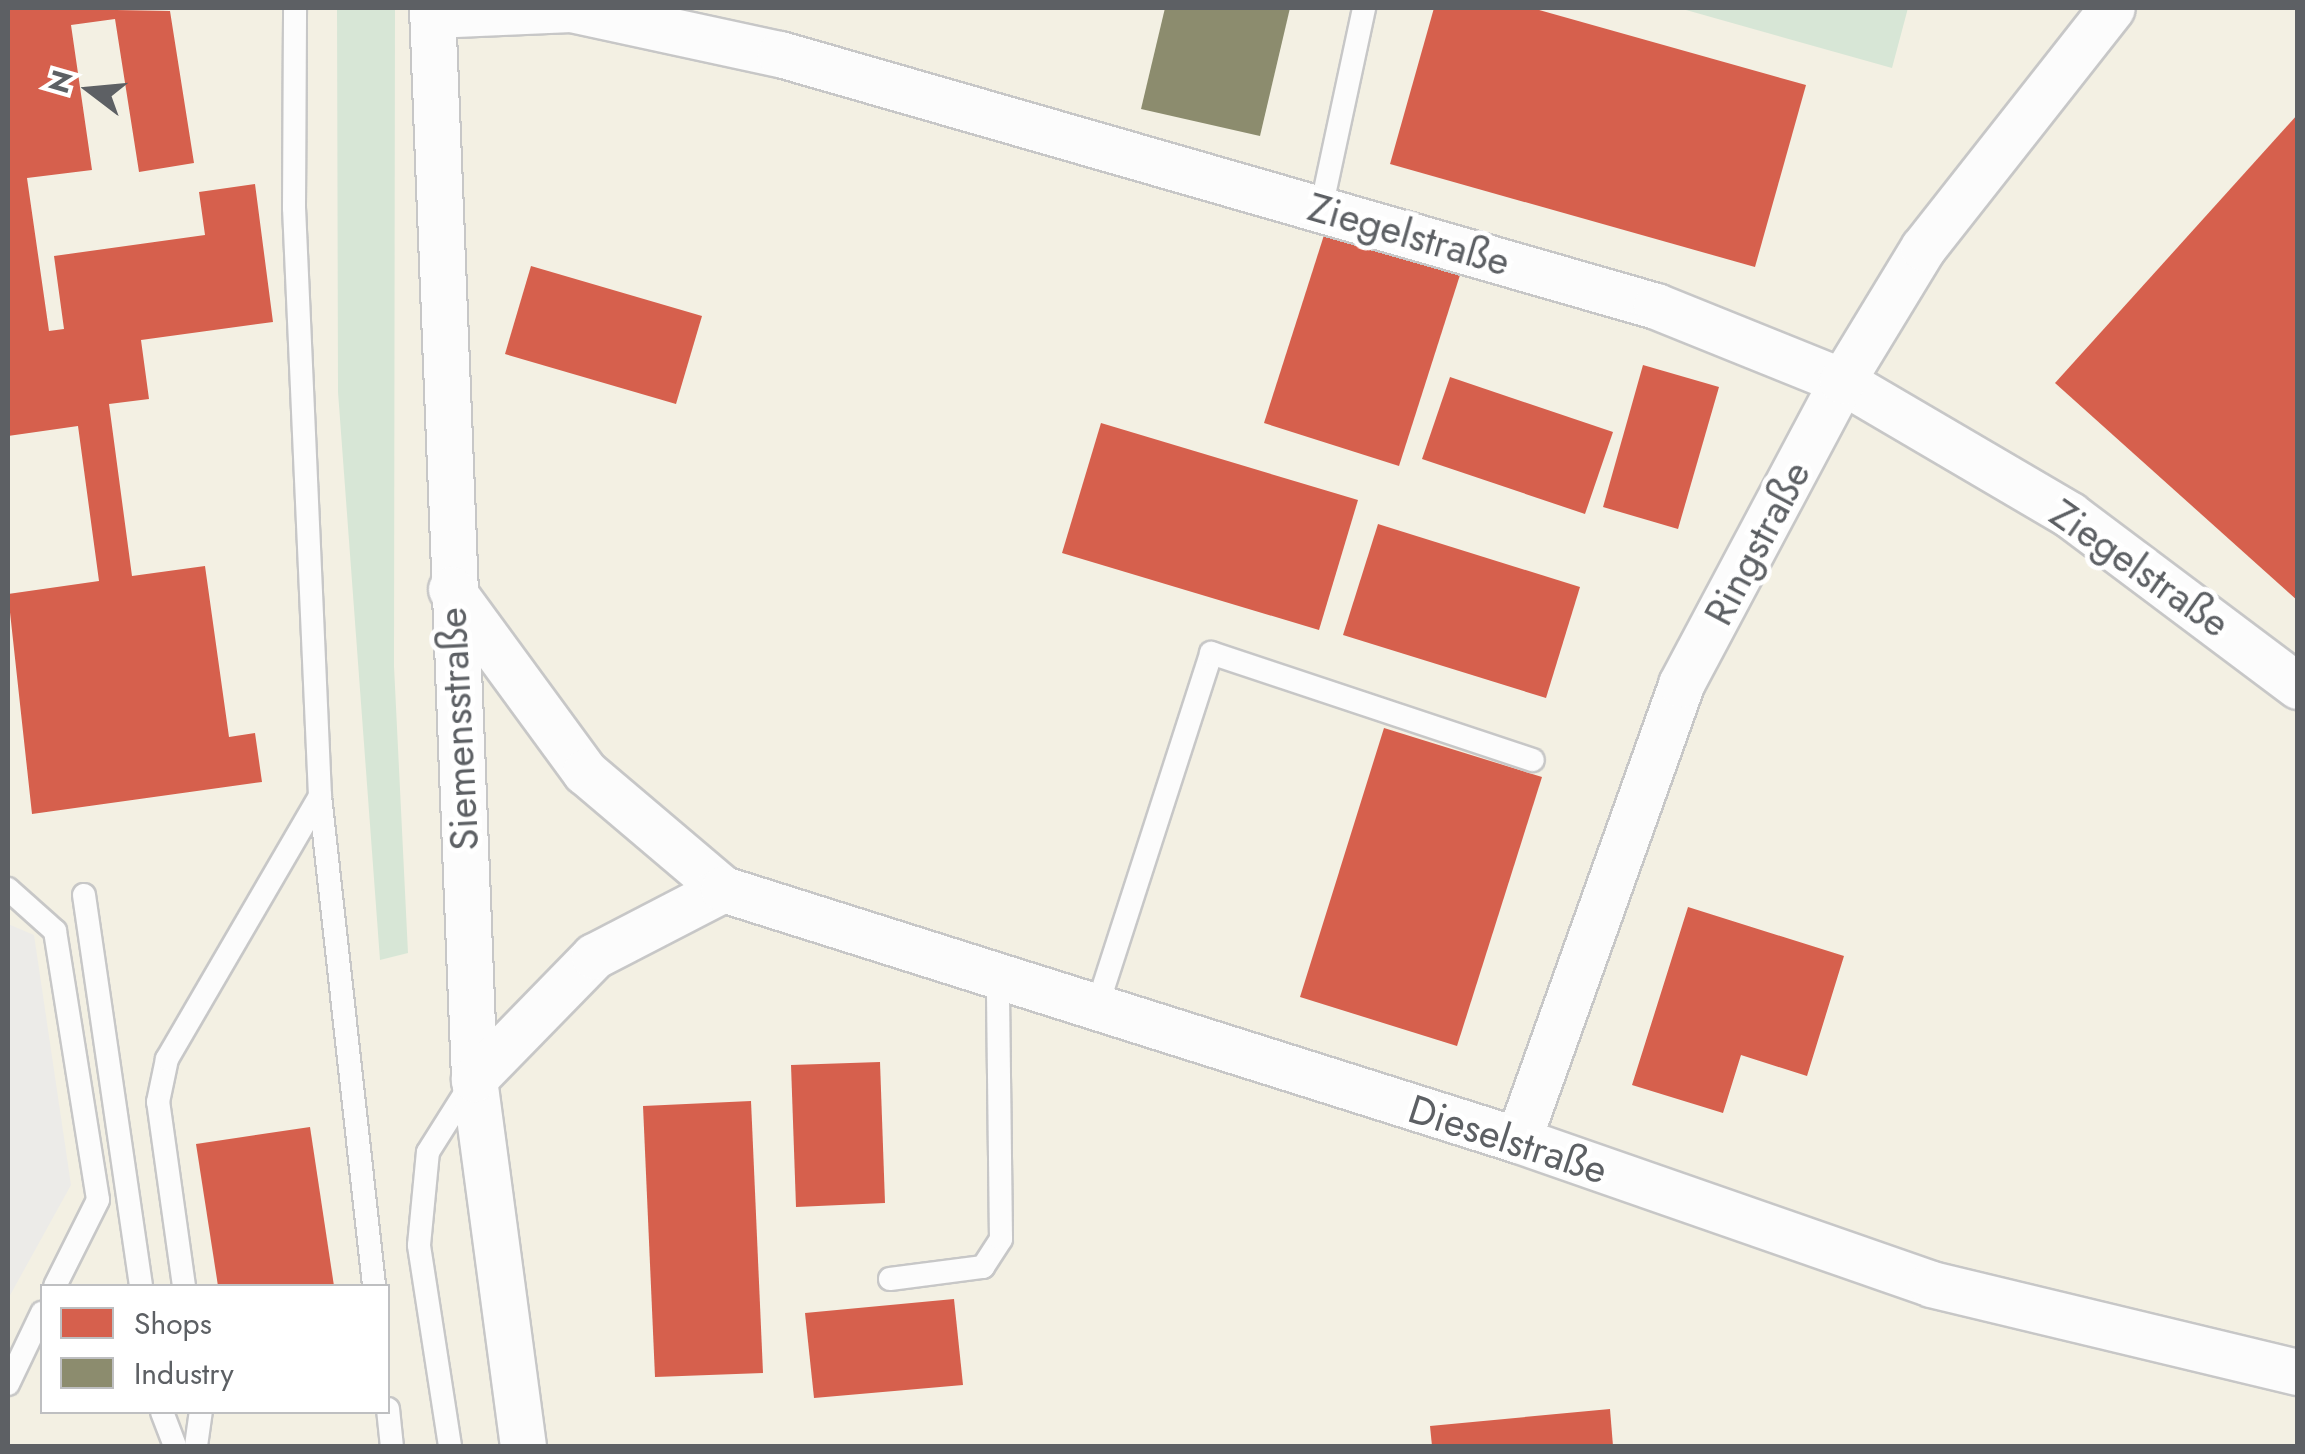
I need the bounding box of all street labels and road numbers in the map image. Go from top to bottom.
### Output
street label: Ziegelstraße [1303,182,1515,286]
street label: Ringstraße [1694,453,1820,633]
street label: Ziegelstraße [2041,489,2239,647]
street label: Siemensstraße [428,606,488,852]
street label: Dieselstraße [1403,1084,1613,1194]

